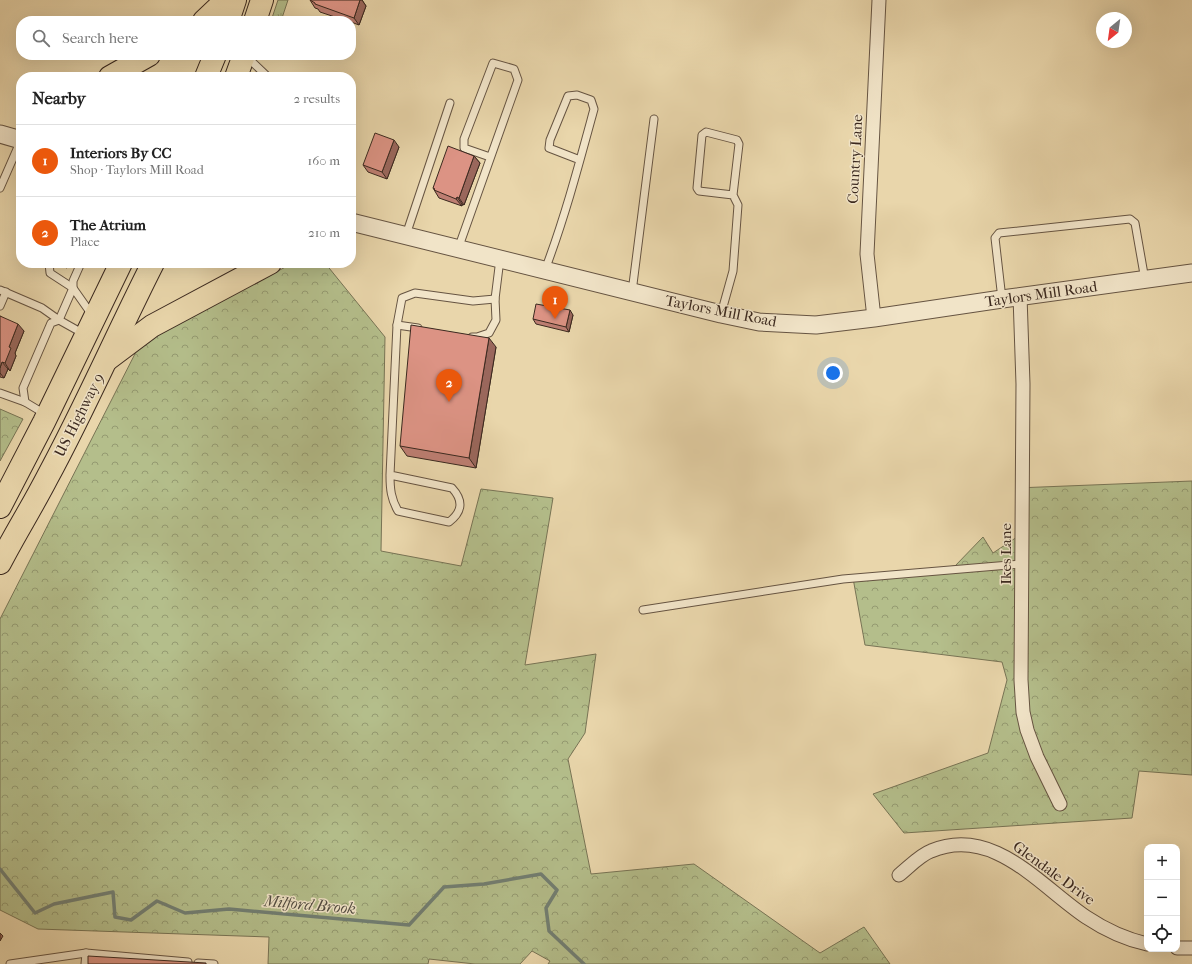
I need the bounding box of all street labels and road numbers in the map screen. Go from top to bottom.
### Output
street label: Country Lane [844,113,866,204]
street label: Taylors Mill Road [984,277,1099,311]
street label: Taylors Mill Road [664,291,779,331]
street label: US Highway 9 [50,370,108,460]
street label: Ikes Lane [997,523,1015,585]
street label: Glendale Drive [1009,837,1099,909]

